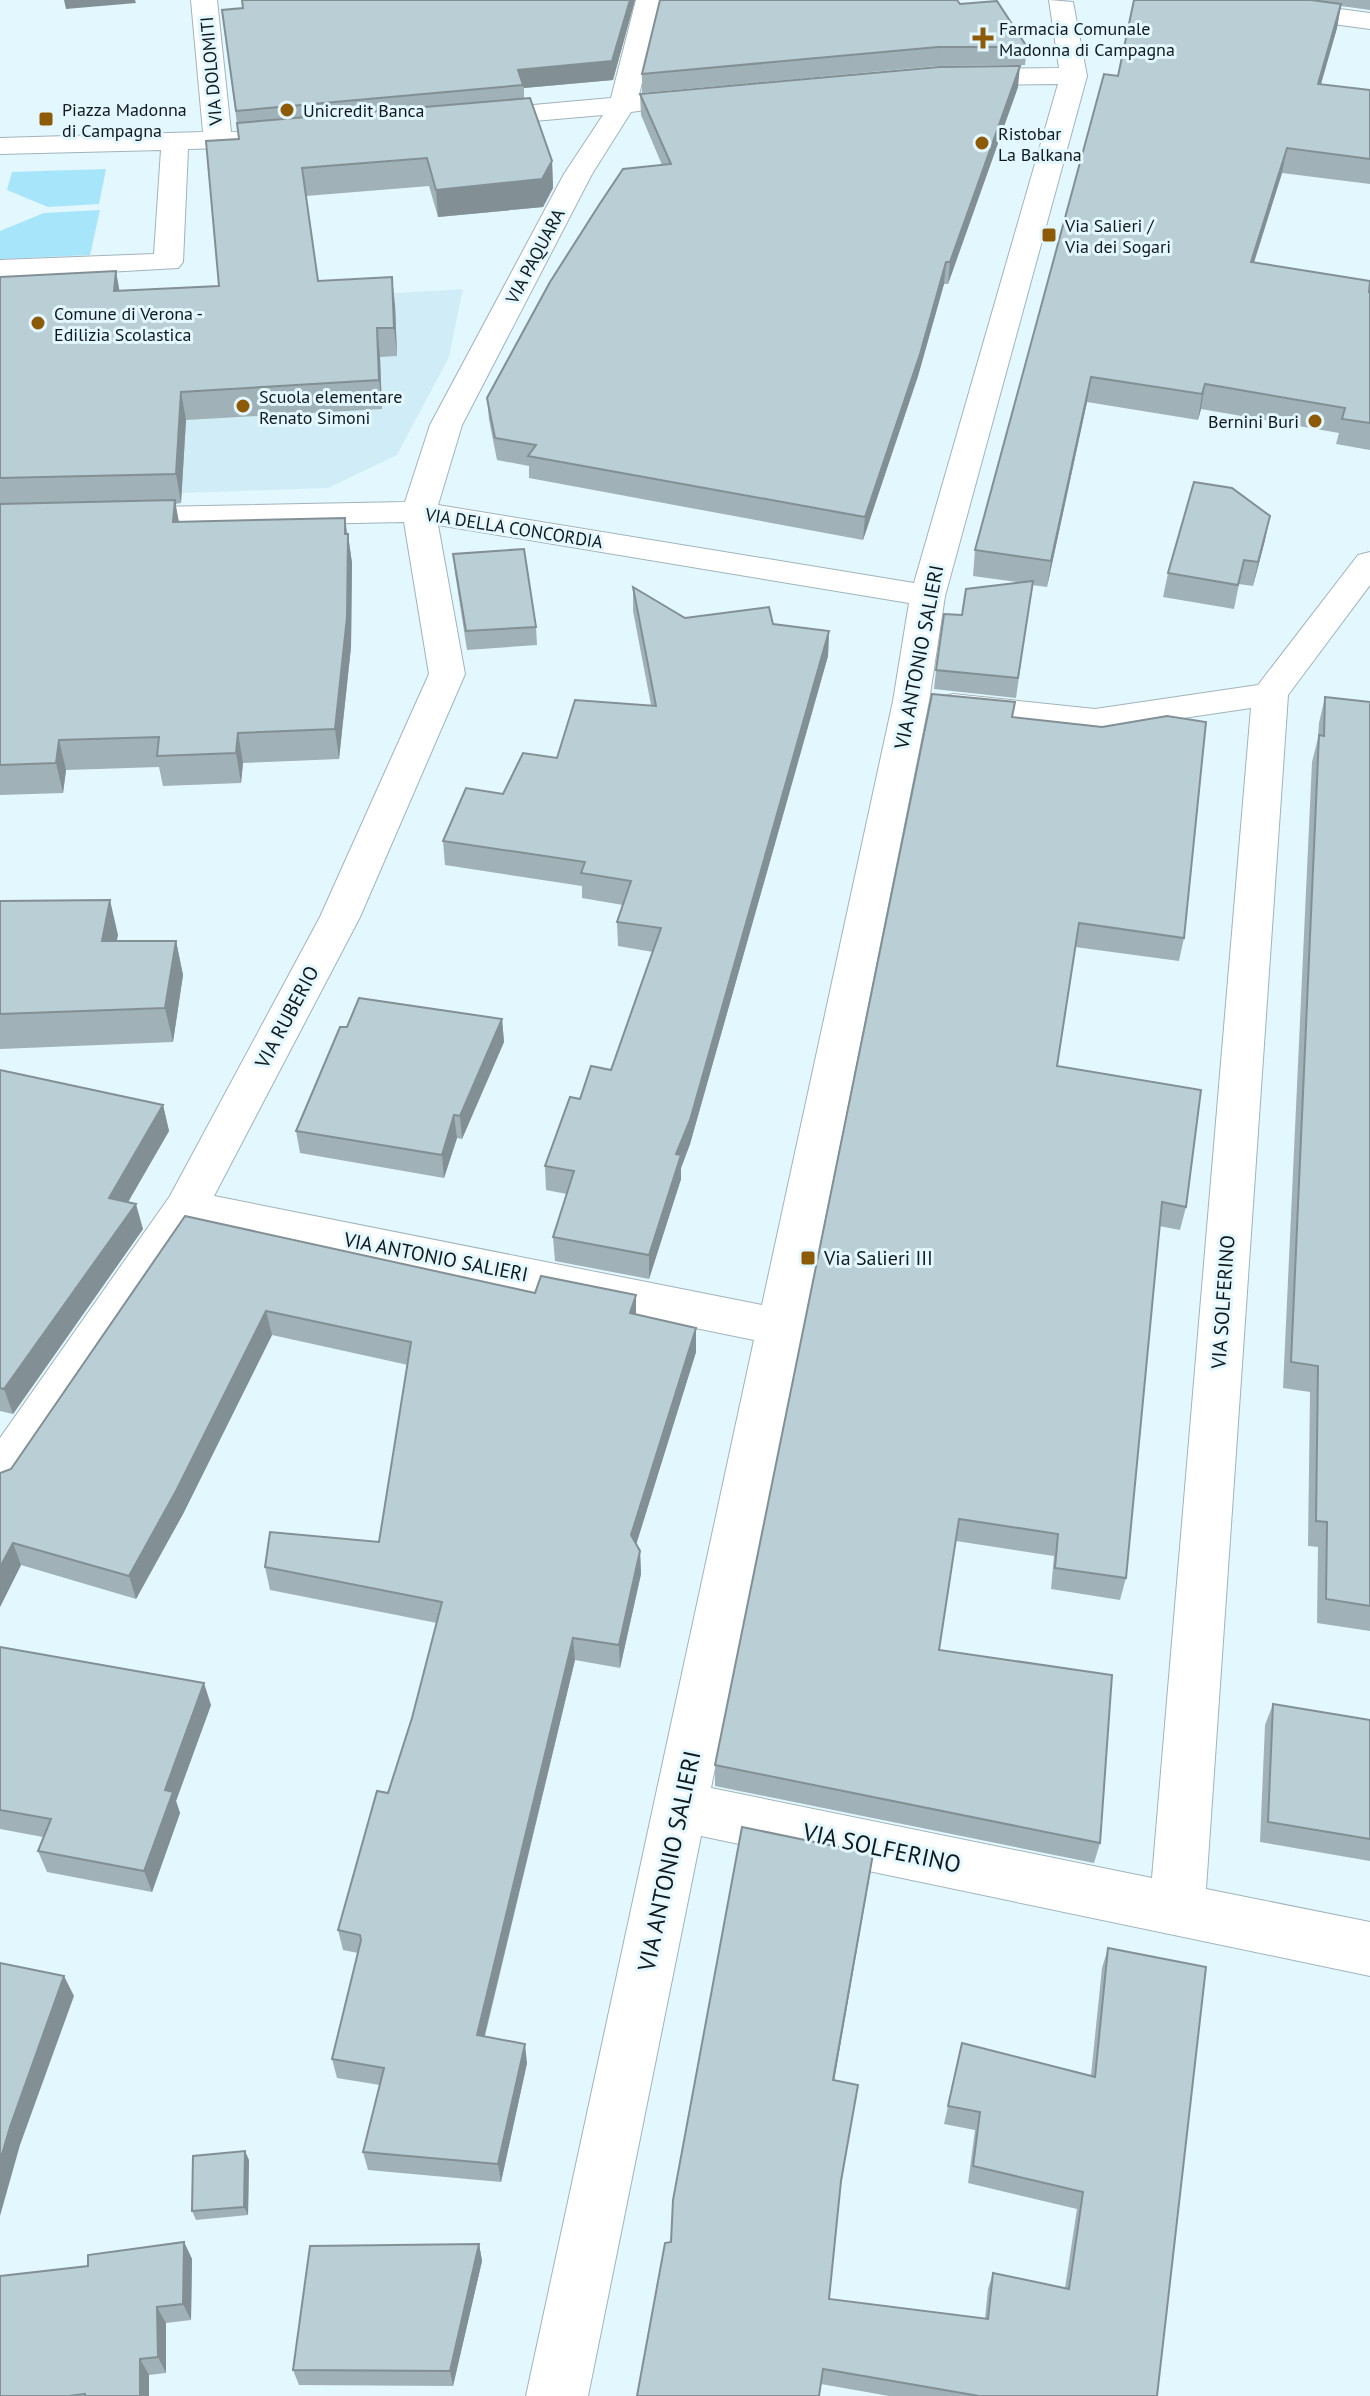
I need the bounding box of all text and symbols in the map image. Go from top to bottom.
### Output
street label: VIA DOLOMITI [195,16,227,127]
place label: Farmacia Comunale Madonna di Campagna [999,17,1175,61]
marker: Farmacia Comunale Madonna di Campagna [974,29,992,47]
place label: Piazza Madonna di Campagna [62,98,187,142]
place label: Unicredit Banca [303,99,425,122]
marker: Unicredit Banca [278,101,296,119]
marker: Piazza Madonna di Campagna [37,110,55,128]
place label: Ristobar La Balkana [998,122,1082,166]
marker: Ristobar La Balkana [973,134,991,152]
street label: VIA PAQUARA [500,204,570,308]
place label: Via Salieri / Via dei Sogari [1064,214,1171,258]
marker: Via Salieri / Via dei Sogari [1040,226,1058,244]
place label: Comune di Verona - Edilizia Scolastica [54,302,203,346]
marker: Comune di Verona - Edilizia Scolastica [29,314,47,332]
place label: Scuola elementare Renato Simoni [259,385,402,429]
marker: Scuola elementare Renato Simoni [234,397,252,415]
place label: Bernini Buri [1208,410,1299,433]
marker: Bernini Buri [1306,412,1324,430]
street label: VIA DELLA CONCORDIA [423,502,605,553]
street label: VIA ANTONIO SALIERI [888,563,950,752]
street label: VIA RUBERIO [249,961,325,1073]
street label: VIA ANTONIO SALIERI [341,1226,530,1288]
street label: VIA SOLFERINO [1205,1234,1241,1371]
place label: Via Salieri III [823,1245,933,1271]
marker: Via Salieri III [799,1249,817,1267]
street label: VIA ANTONIO SALIERI [630,1748,707,1975]
street label: VIA SOLFERINO [799,1816,964,1880]

